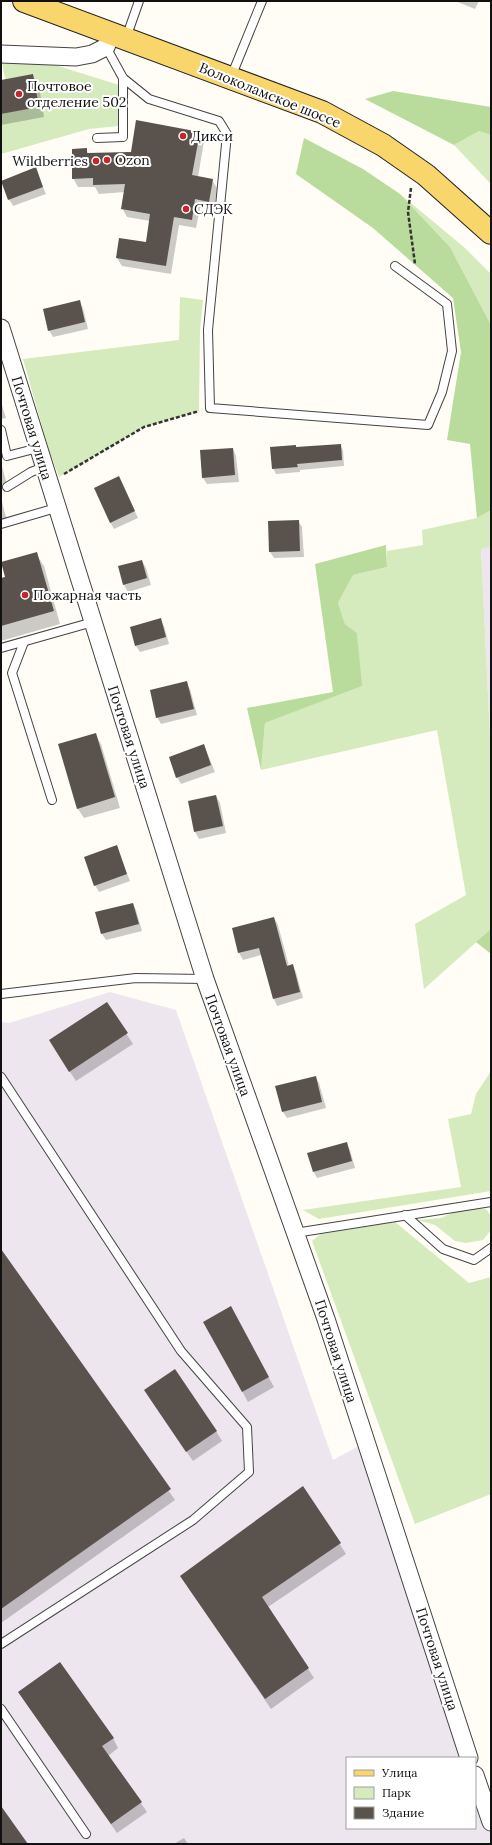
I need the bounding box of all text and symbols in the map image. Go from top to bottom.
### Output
street label: Волоколамское шоссе [196,58,344,132]
place label: Почтовое отделение 502 [27,77,126,111]
marker: Почтовое отделение 502 [14,89,24,99]
place label: Дикси [191,127,233,145]
marker: Дикси [178,131,188,141]
place label: Ozon [115,151,150,169]
place label: Wildberries [12,152,88,170]
marker: Ozon [102,155,112,165]
marker: Wildberries [91,156,101,166]
place label: СДЭК [194,200,233,218]
marker: СДЭК [181,204,191,214]
street label: Почтовая улица [8,374,56,482]
place label: Пожарная часть [33,586,142,604]
marker: Пожарная часть [20,590,30,600]
street label: Почтовая улица [104,683,154,791]
street label: Почтовая улица [201,991,255,1099]
street label: Почтовая улица [311,1297,361,1405]
street label: Почтовая улица [412,1605,462,1713]
legend [346,1757,476,1829]
text: Улица [381,1765,418,1780]
text: Парк [382,1785,411,1800]
text: Здание [382,1805,425,1820]

